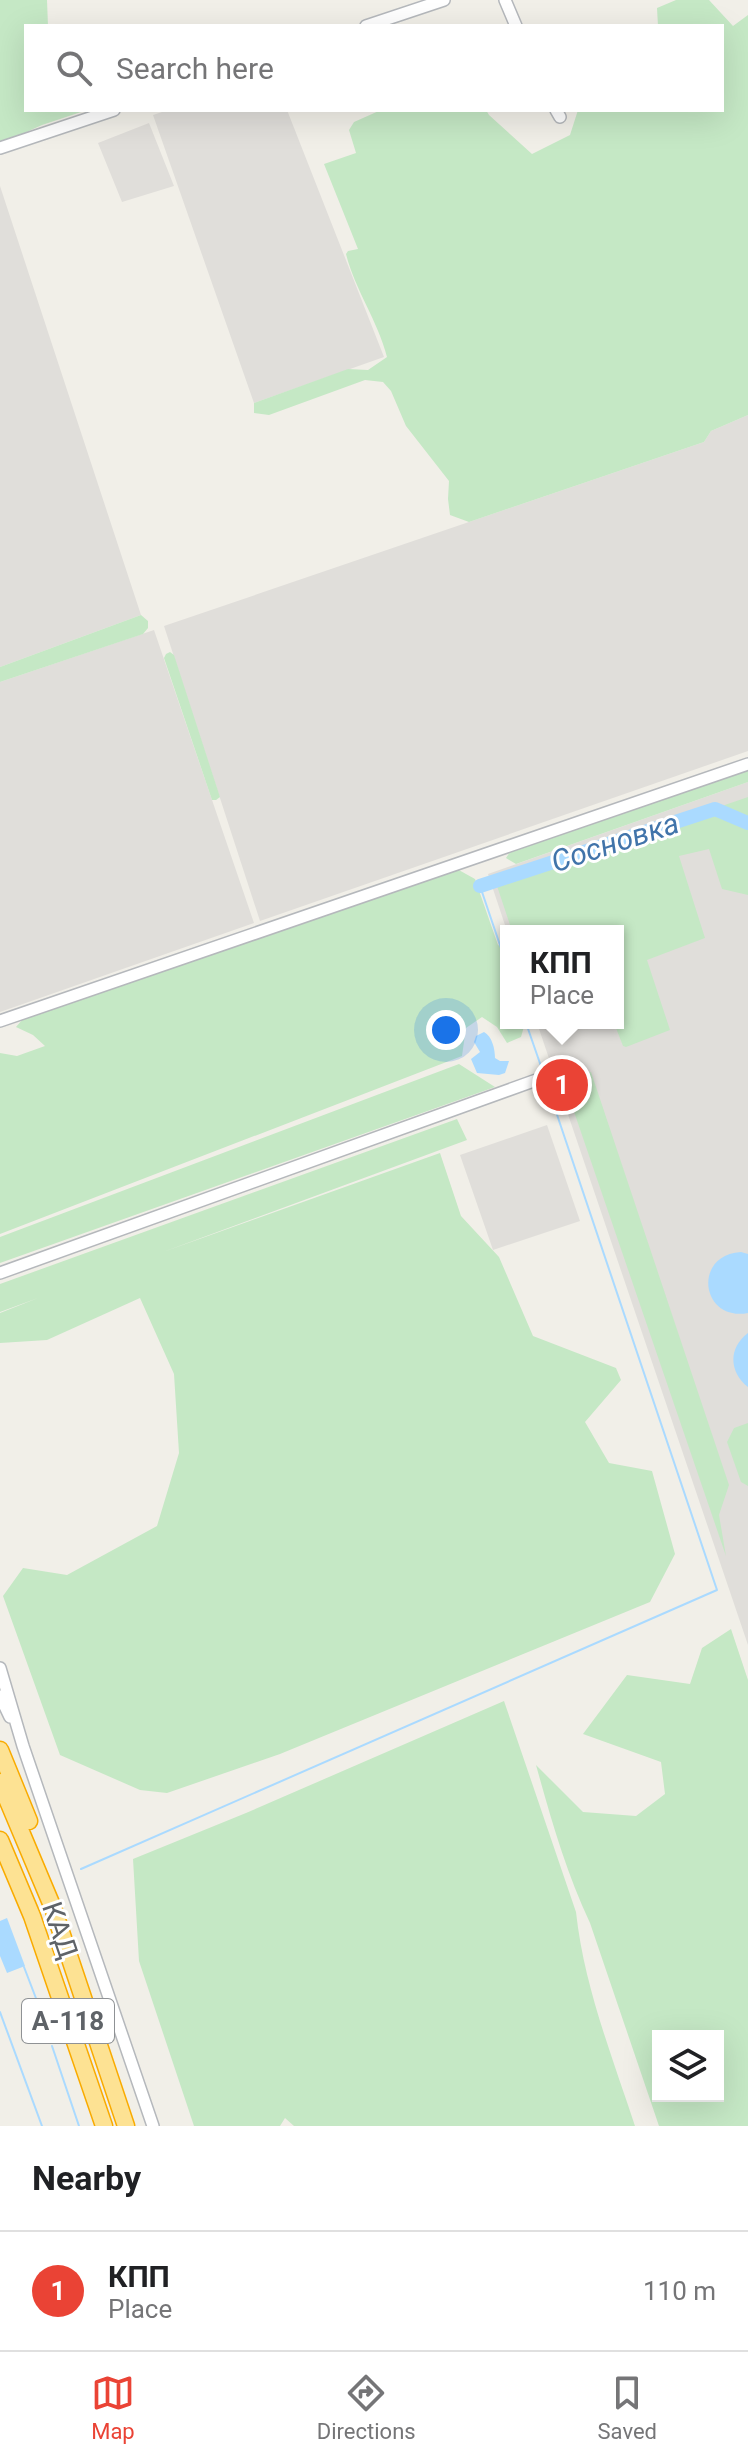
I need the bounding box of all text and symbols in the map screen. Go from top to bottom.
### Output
search box [24,24,724,112]
icon: search [52,46,96,90]
text: Search here [116,51,274,86]
water label: Сосновка [547,805,683,879]
popup [500,925,624,1029]
text: КПП [530,945,592,980]
text: Place [530,980,594,1010]
your location [426,1010,466,1050]
pin: 1 [536,1055,588,1115]
street label: КАД [35,1897,85,1963]
road number: А-118 [22,1999,114,2043]
map controls [652,2030,724,2102]
button: layers [652,2030,724,2102]
text: Nearby [32,2158,141,2198]
text: КПП [108,2259,170,2294]
text: 1 [51,2276,65,2306]
text: 110 m [643,2276,716,2306]
text: Place [108,2294,172,2324]
tab: Map [91,2371,135,2444]
tab: Directions [317,2371,416,2444]
tab: Saved [598,2371,657,2444]

